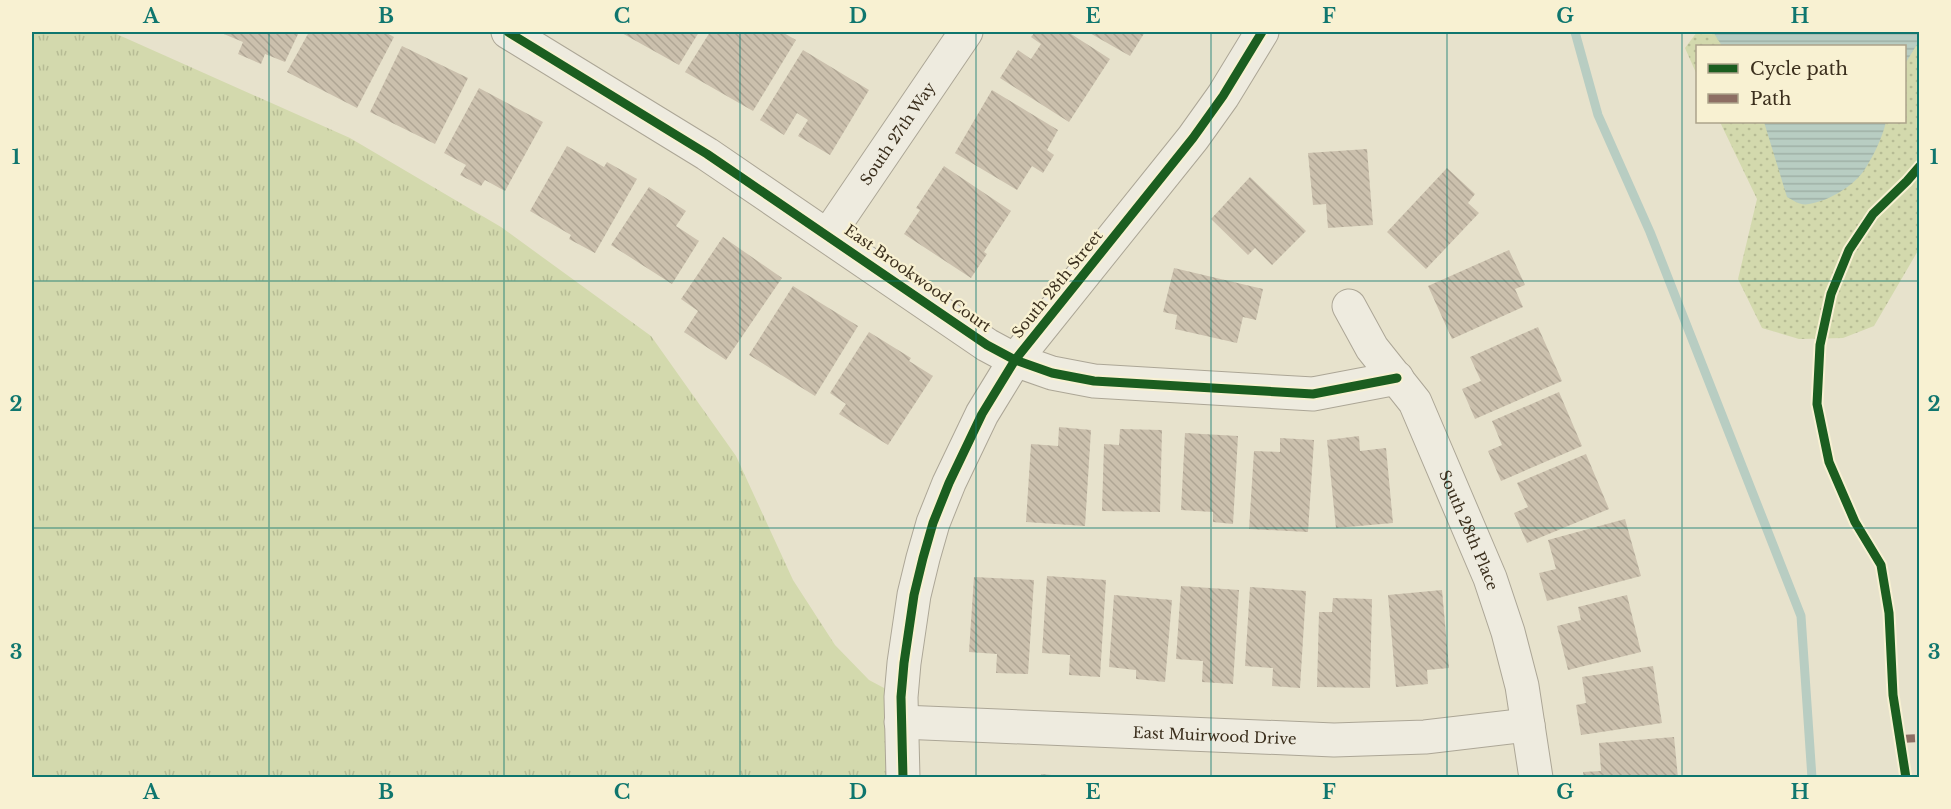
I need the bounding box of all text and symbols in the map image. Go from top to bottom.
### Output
text: A [142,4,160,28]
text: B [378,4,394,28]
text: C [614,4,630,28]
text: D [849,4,867,28]
text: E [1085,4,1101,28]
text: F [1322,4,1336,28]
text: G [1556,4,1574,28]
text: H [1791,4,1810,28]
legend [1696,45,1906,123]
text: Cycle path [1750,58,1848,80]
street label: South 27th Way [855,78,939,188]
text: Path [1750,88,1791,110]
text: 1 [12,145,21,169]
text: 1 [1930,145,1939,169]
street label: East Brookwood Court [841,220,995,336]
street label: South 28th Street [1008,226,1107,342]
text: 2 [9,392,23,416]
text: 2 [1927,392,1941,416]
street label: South 28th Place [1436,467,1503,593]
text: 3 [10,640,22,664]
text: 3 [1928,640,1940,664]
street label: East Muirwood Drive [1132,722,1297,748]
text: A [142,780,160,804]
text: B [378,780,394,804]
text: C [614,780,630,804]
text: D [849,780,867,804]
text: E [1085,780,1101,804]
text: F [1322,780,1336,804]
text: G [1556,780,1574,804]
text: H [1791,780,1810,804]

